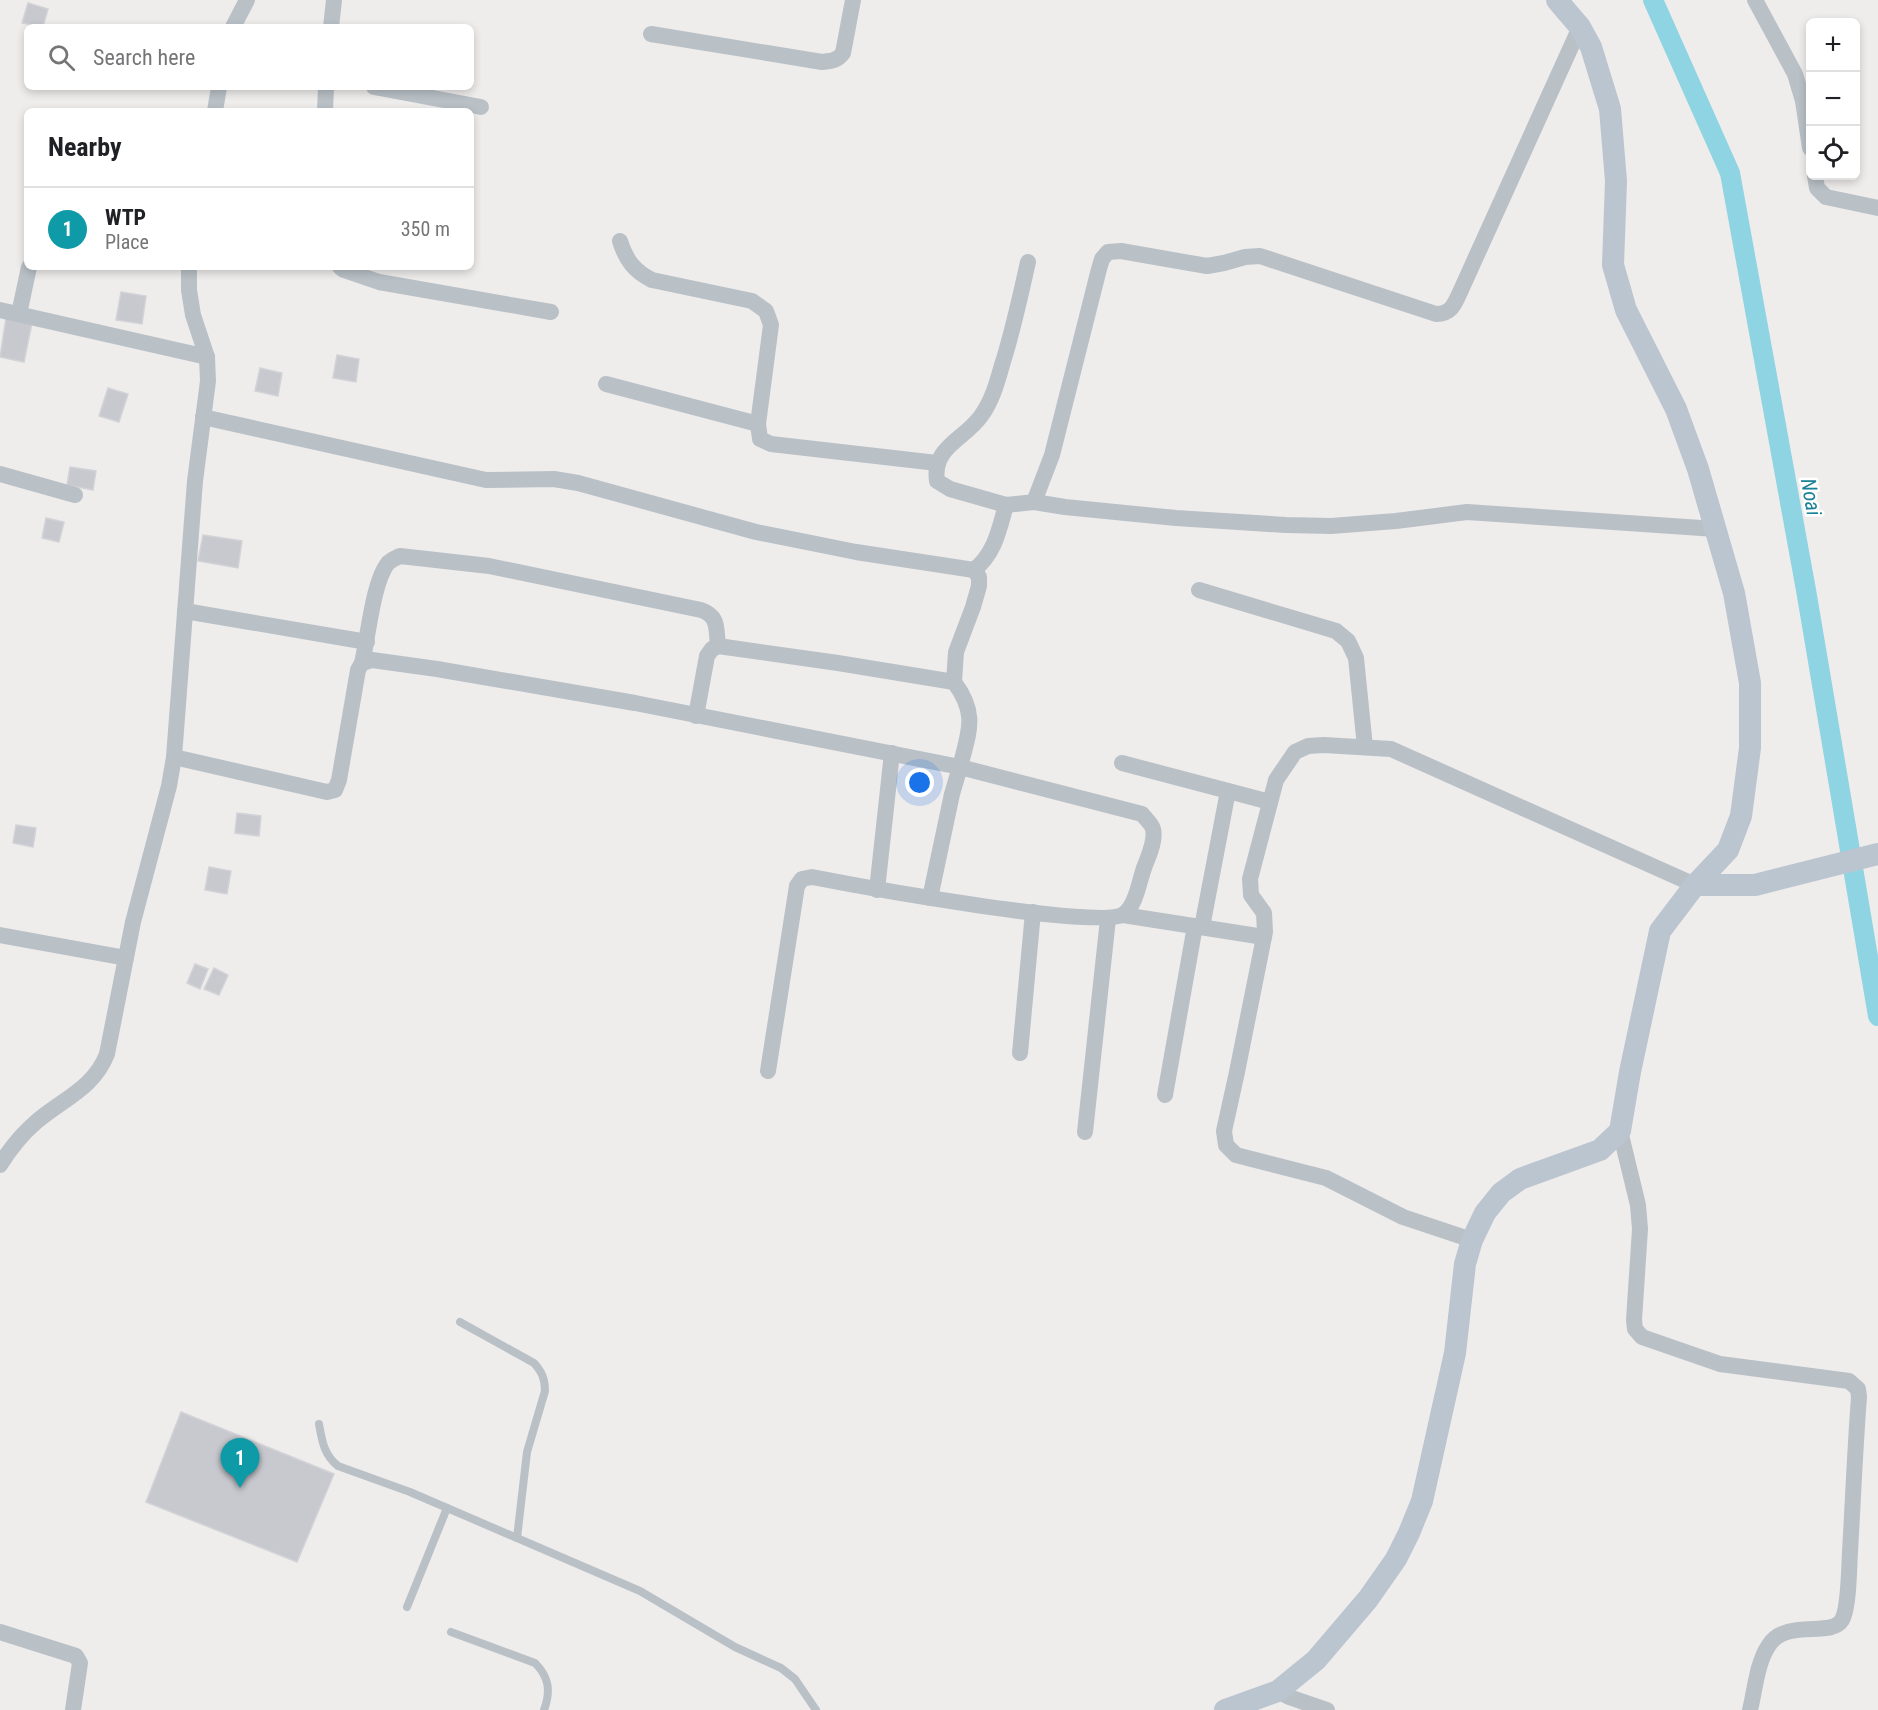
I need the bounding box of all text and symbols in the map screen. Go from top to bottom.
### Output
map controls [1806,18,1860,180]
button: + [1806,18,1860,72]
search box [24,24,474,90]
icon: search [45,41,78,74]
text: Search here [93,45,195,70]
button: − [1806,72,1860,126]
button: locate [1806,126,1860,180]
text: Nearby [48,132,122,162]
text: WTP [105,205,146,230]
text: 1 [62,217,73,241]
text: 350 m [401,217,450,241]
text: Place [105,230,149,254]
water label: Noai [1796,477,1826,518]
your location [905,768,934,797]
pin: 1 [220,1438,260,1488]

